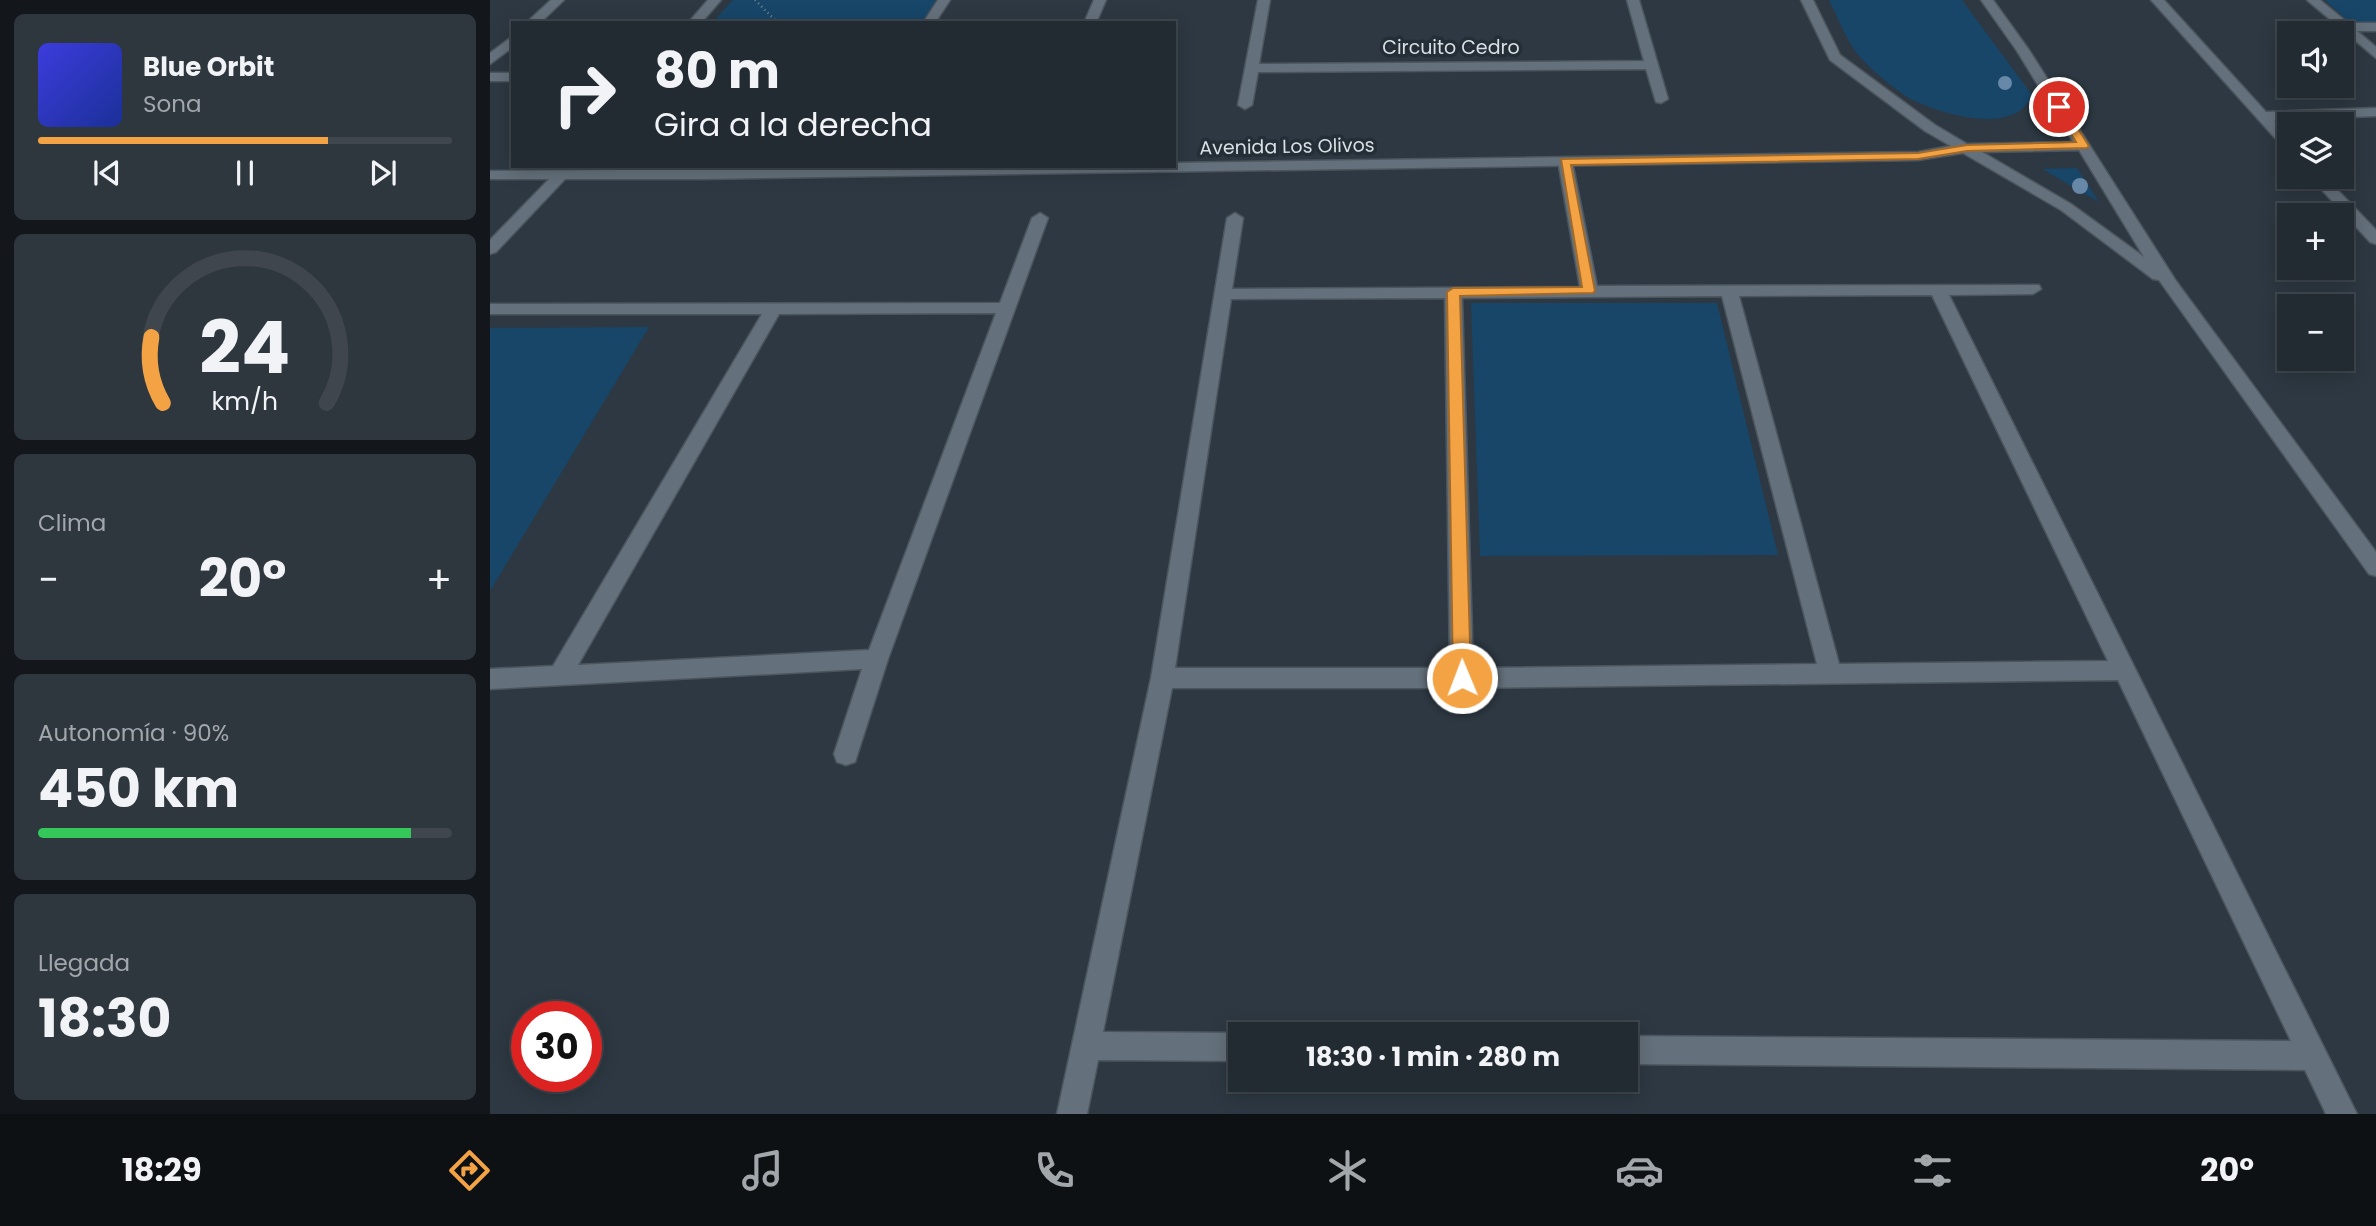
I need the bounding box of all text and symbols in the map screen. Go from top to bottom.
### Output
map controls [2277,21,2354,371]
button: sound [2277,21,2354,98]
street label: Circuito Cedro [1382,34,1520,61]
text: 80 m [654,37,780,105]
text: Blue Orbit [143,49,274,85]
icon: right [539,49,630,140]
pin [2029,77,2089,137]
text: Sona [143,88,202,120]
icon: arrive [2040,88,2078,126]
text: Gira a la derecha [654,102,932,147]
button: layers [2277,112,2354,189]
street label: Avenida Los Olivos [1199,131,1375,162]
icon: previous [88,154,126,192]
icon: pause [226,154,264,192]
icon: next [364,154,402,192]
button: + [2277,203,2354,280]
button: − [2277,294,2354,371]
text: 24 [200,297,290,398]
text: km/h [212,384,278,419]
text: Clima [38,507,106,539]
text: 20° [199,542,286,615]
text: − [38,553,59,606]
text: + [426,553,452,606]
position arrow [1425,641,1499,715]
text: Autonomía · 90% [38,717,229,749]
text: 450 km [38,752,239,825]
text: Llegada [38,947,130,979]
text: 18:30 [38,982,171,1055]
speed limit sign: 30 [511,1001,602,1092]
text: 18:30 · 1 min · 280 m [1306,1039,1560,1075]
icon: directions [445,1146,494,1195]
icon: music [738,1146,787,1195]
icon: phone [1030,1146,1079,1195]
icon: climate [1323,1146,1372,1195]
icon: car [1615,1146,1664,1195]
icon: filters [1908,1146,1957,1195]
text: 18:29 [122,1147,202,1192]
text: 20° [2200,1147,2254,1192]

